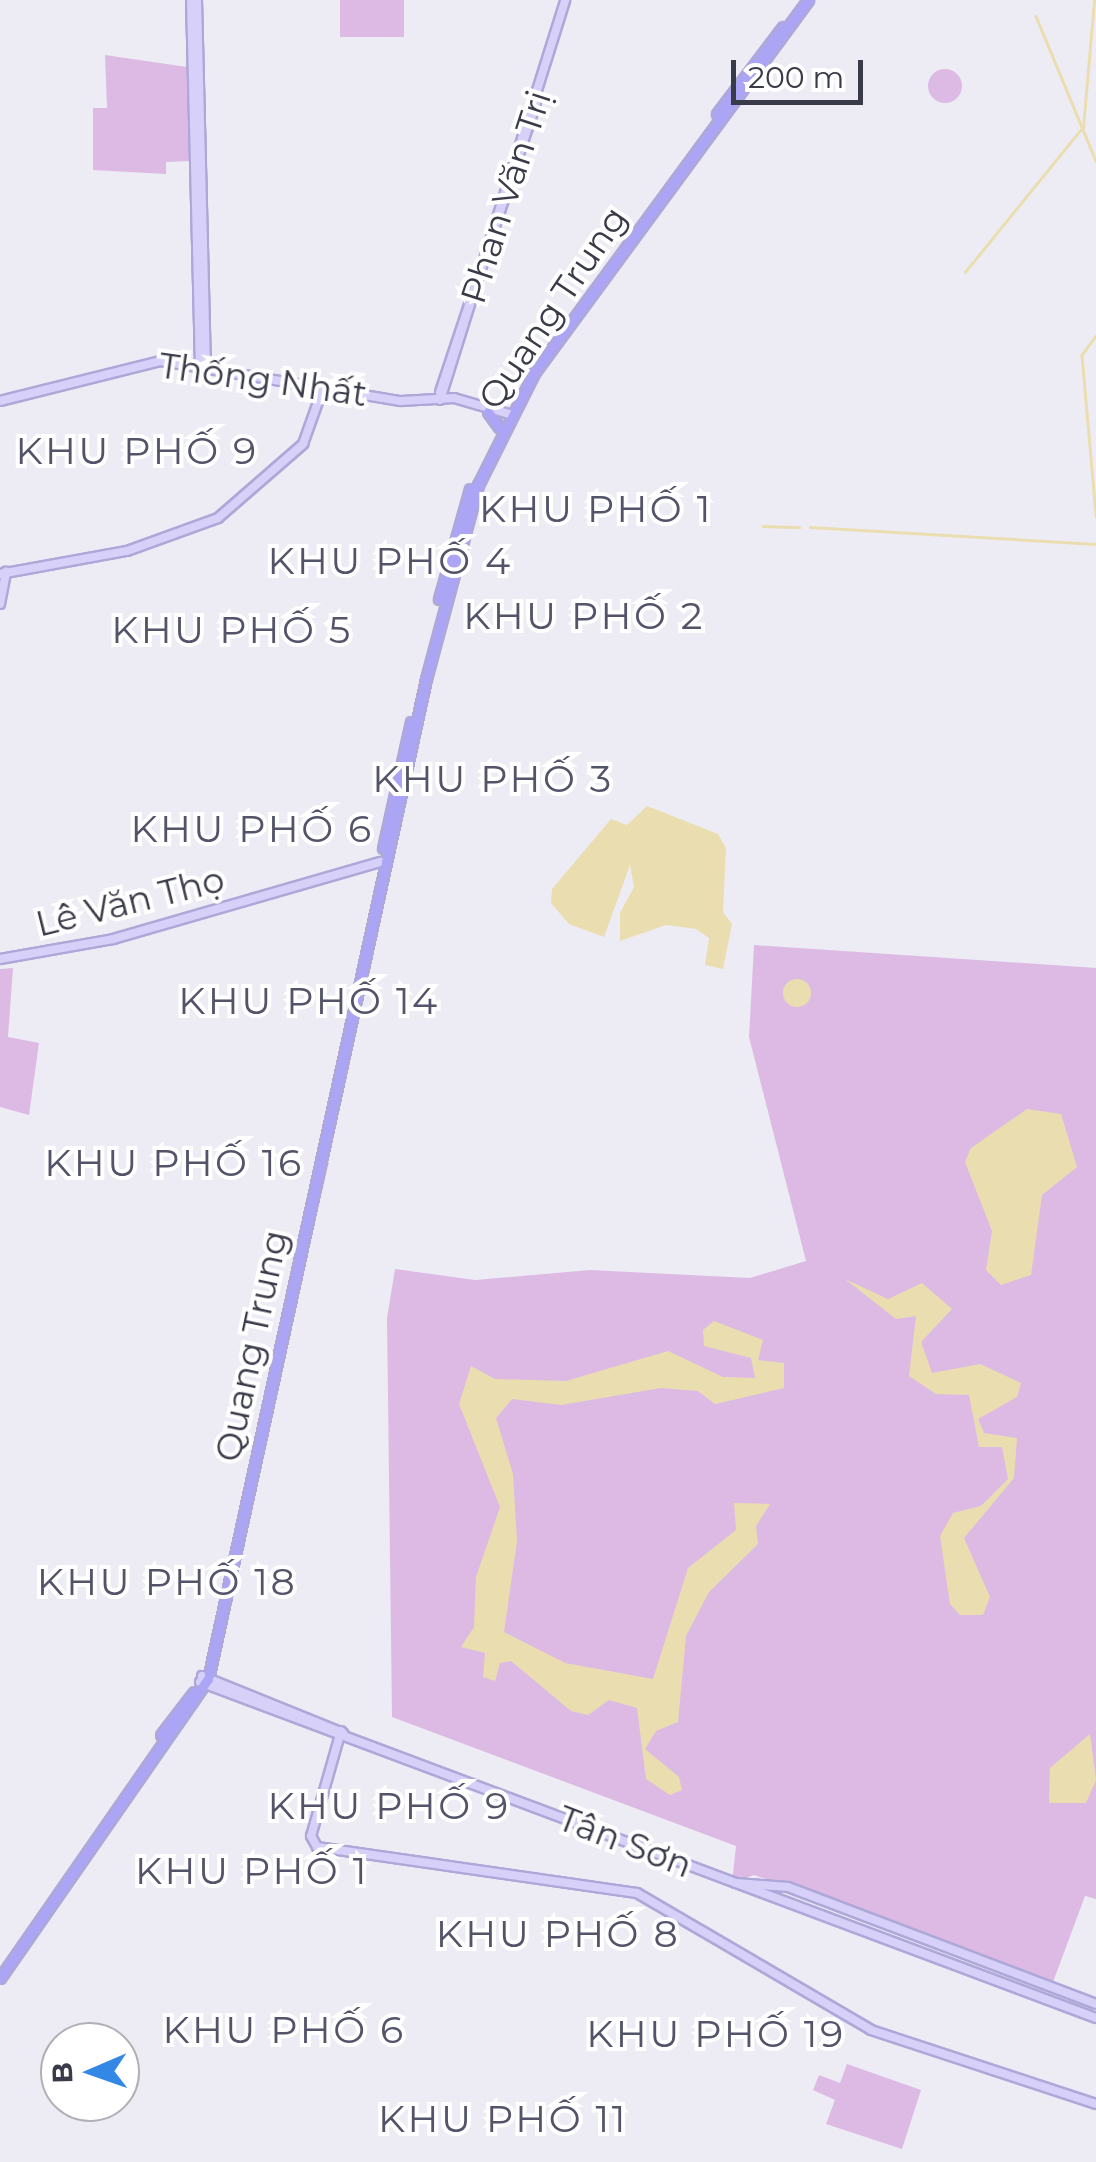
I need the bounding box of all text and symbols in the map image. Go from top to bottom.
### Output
scale bar [736,40,868,102]
text: 200 m [748,59,844,96]
street label: Phan Văn Trị [452,85,560,309]
street label: Quang Trung [470,199,636,417]
street label: Thống Nhất [156,345,370,415]
district label: KHU PHỐ 9 [15,428,259,474]
district label: KHU PHỐ 1 [479,486,713,532]
district label: KHU PHỐ 4 [267,538,513,584]
district label: KHU PHỐ 2 [463,593,705,639]
district label: KHU PHỐ 5 [111,607,353,653]
district label: KHU PHỐ 3 [372,756,614,802]
district label: KHU PHỐ 6 [130,806,374,852]
street label: Lê Văn Thọ [32,858,228,946]
district label: KHU PHỐ 14 [178,978,440,1024]
district label: KHU PHỐ 16 [44,1140,304,1186]
street label: Quang Trung [207,1227,297,1465]
district label: KHU PHỐ 18 [37,1559,297,1605]
district label: KHU PHỐ 9 [267,1783,511,1829]
street label: Tân Sơn [552,1797,698,1887]
district label: KHU PHỐ 1 [135,1848,369,1894]
district label: KHU PHỐ 8 [436,1911,680,1957]
district label: KHU PHỐ 6 [162,2007,406,2053]
district label: KHU PHỐ 19 [586,2011,846,2057]
north arrow [40,2022,140,2122]
text: B [45,2062,79,2084]
district label: KHU PHỐ 11 [378,2096,628,2142]

